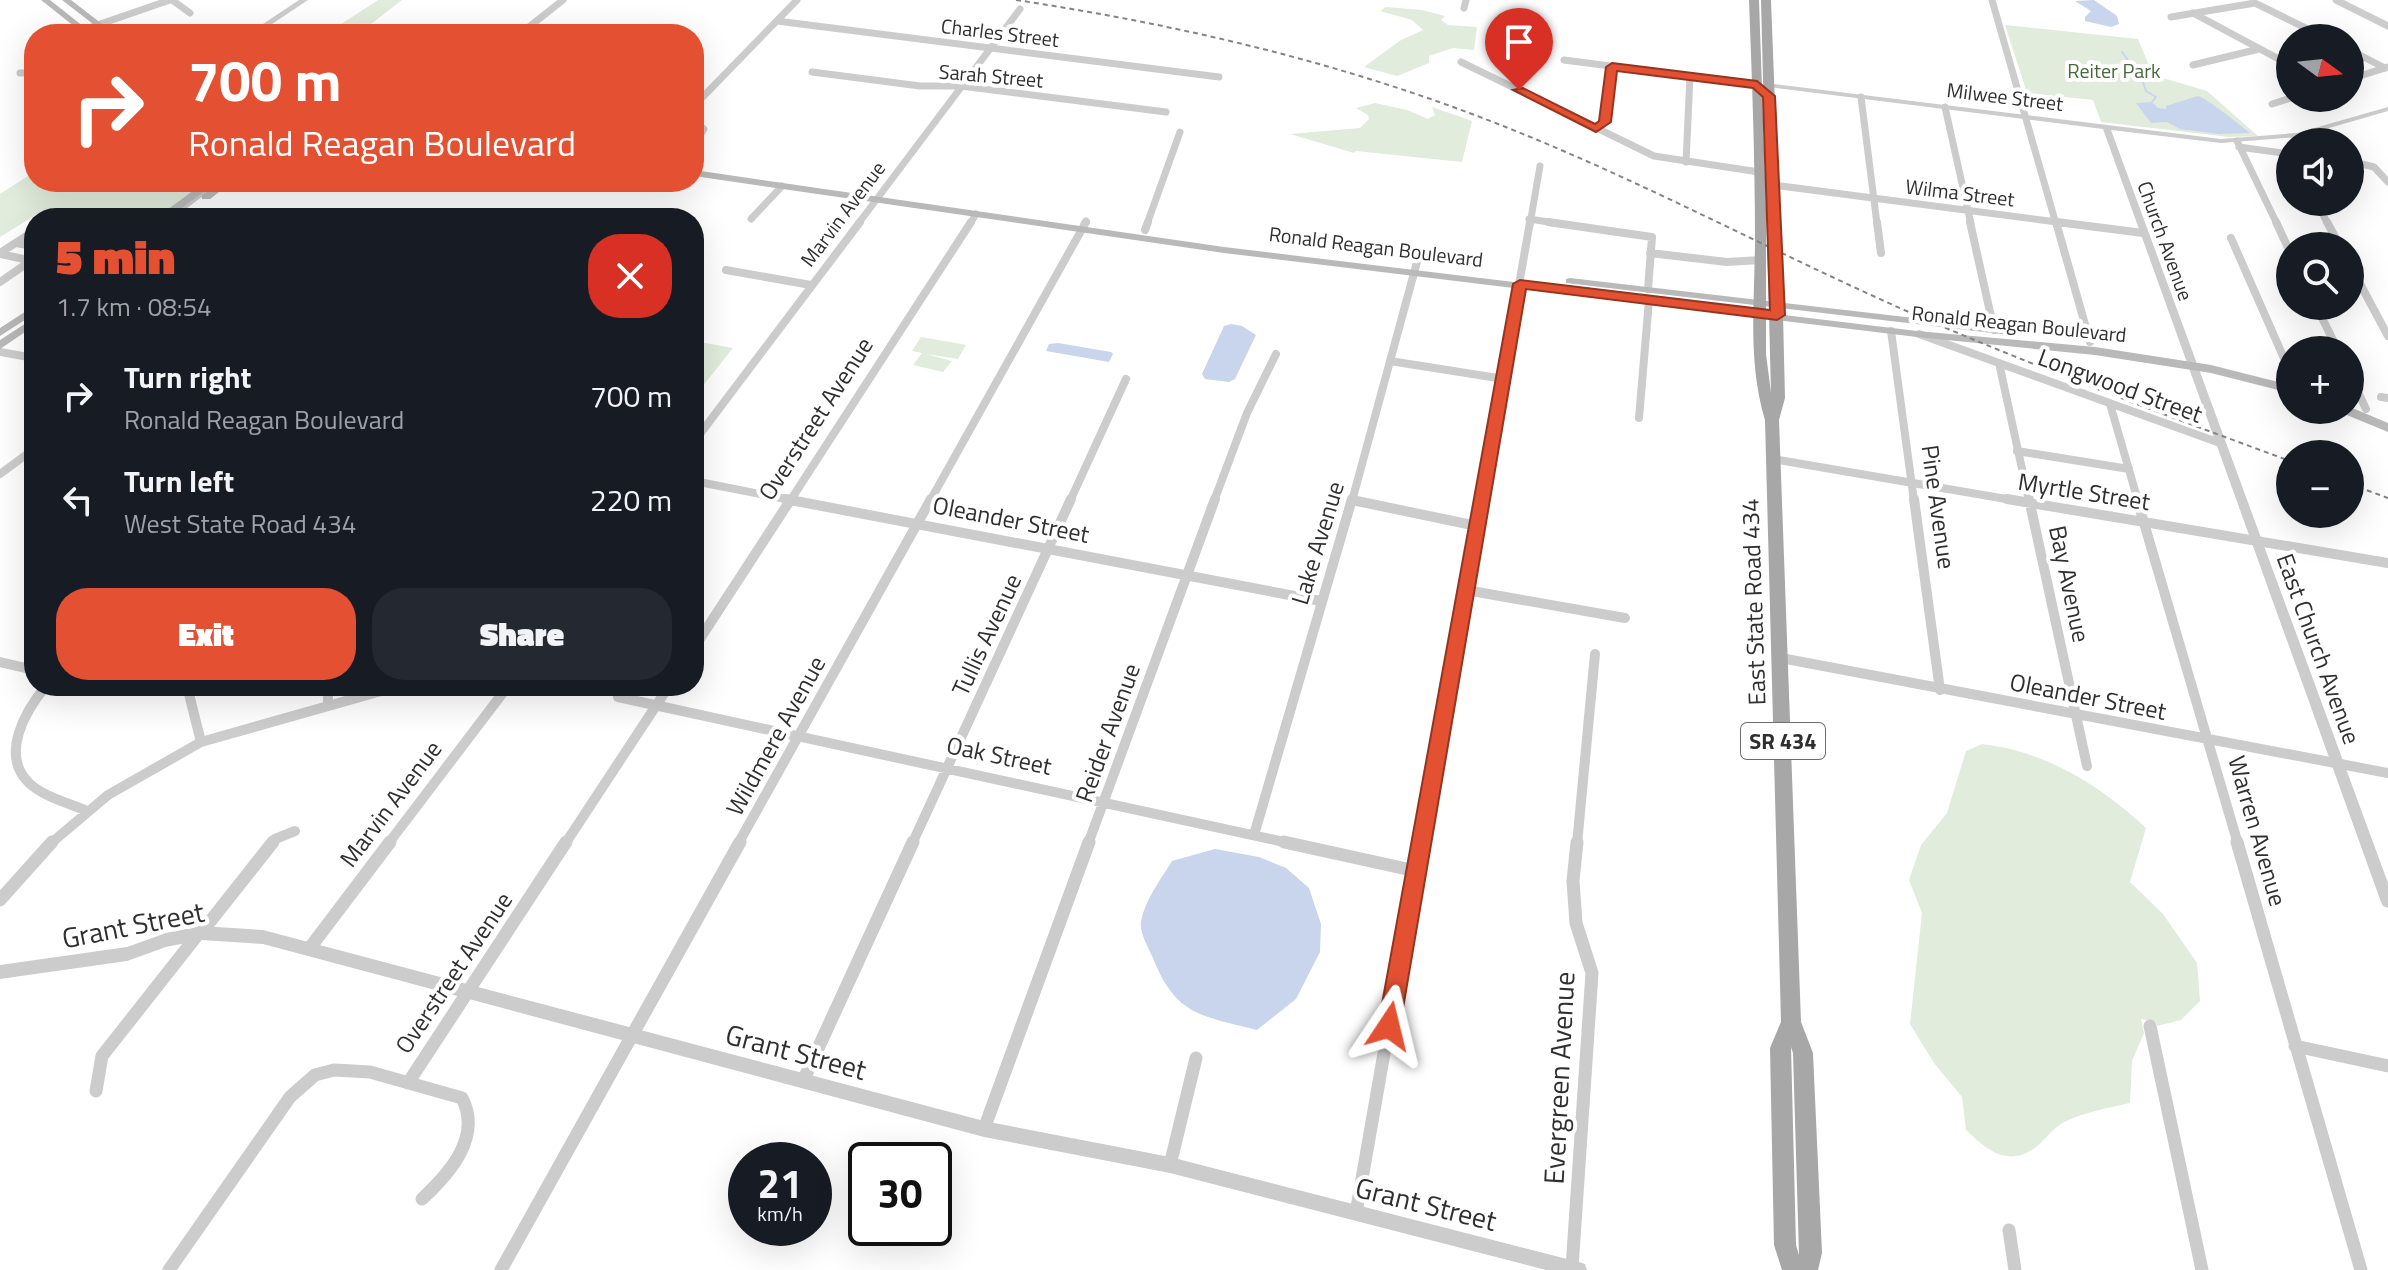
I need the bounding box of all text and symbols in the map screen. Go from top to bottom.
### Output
pin [1485,8,1553,90]
street label: Charles Street [939,10,1061,55]
icon: arrive [1497,20,1541,64]
north arrow [2276,24,2364,112]
map controls [2276,24,2364,528]
text: 700 m [188,38,341,123]
park label: Reiter Park [2067,55,2161,86]
icon: right [56,56,160,160]
street label: Sarah Street [938,56,1044,95]
street label: Milwee Street [1945,74,2065,119]
text: Ronald Reagan Boulevard [188,115,576,170]
button: sound [2276,128,2364,216]
street label: Marvin Avenue [792,154,893,273]
street label: Wilma Street [1904,170,2016,215]
street label: Church Avenue [2129,177,2201,305]
street label: Ronald Reagan Boulevard [1267,218,1485,275]
text: 5 min [56,220,175,293]
button: search [2276,232,2364,320]
button: close [588,234,672,318]
text: 1.7 km · 08:54 [56,287,212,326]
street label: Ronald Reagan Boulevard [1910,297,2128,350]
street label: Overstreet Avenue [749,330,882,507]
button: + [2276,336,2364,424]
street label: Longwood Street [2033,339,2208,432]
text: Turn right [124,354,252,400]
text: 700 m [590,373,672,419]
icon: right [56,374,100,418]
text: Ronald Reagan Boulevard [124,400,404,439]
button: − [2276,440,2364,528]
street label: Pine Avenue [1912,443,1966,571]
text: Turn left [124,458,234,504]
street label: Myrtle Street [2016,463,2153,519]
text: 220 m [590,477,672,523]
street label: Lake Avenue [1281,477,1353,609]
icon: left [56,478,100,522]
street label: Oleander Street [930,486,1093,552]
street label: East State Road 434 [1731,498,1775,706]
text: West State Road 434 [124,504,356,543]
street label: Bay Avenue [2040,522,2100,646]
street label: East Church Avenue [2268,548,2370,749]
street label: Tullis Avenue [942,568,1030,702]
button: Exit [56,588,356,680]
button: Share [372,588,672,680]
street label: Wildmere Avenue [716,649,834,822]
street label: Reider Avenue [1065,658,1149,807]
street label: Oleander Street [2007,663,2170,729]
road number: SR 434 [1741,723,1825,759]
street label: Oak Street [943,726,1056,784]
street label: Marvin Avenue [331,732,450,874]
street label: Warren Avenue [2219,751,2297,910]
street label: Overstreet Avenue [386,884,521,1061]
street label: Grant Street [58,890,208,959]
street label: Evergreen Avenue [1531,971,1586,1185]
position arrow [1347,984,1431,1068]
street label: Grant Street [721,1012,871,1091]
speed limit sign: 30 [848,1142,952,1246]
text: 21 [758,1153,802,1214]
street label: Grant Street [1351,1165,1501,1242]
text: km/h [757,1198,803,1229]

